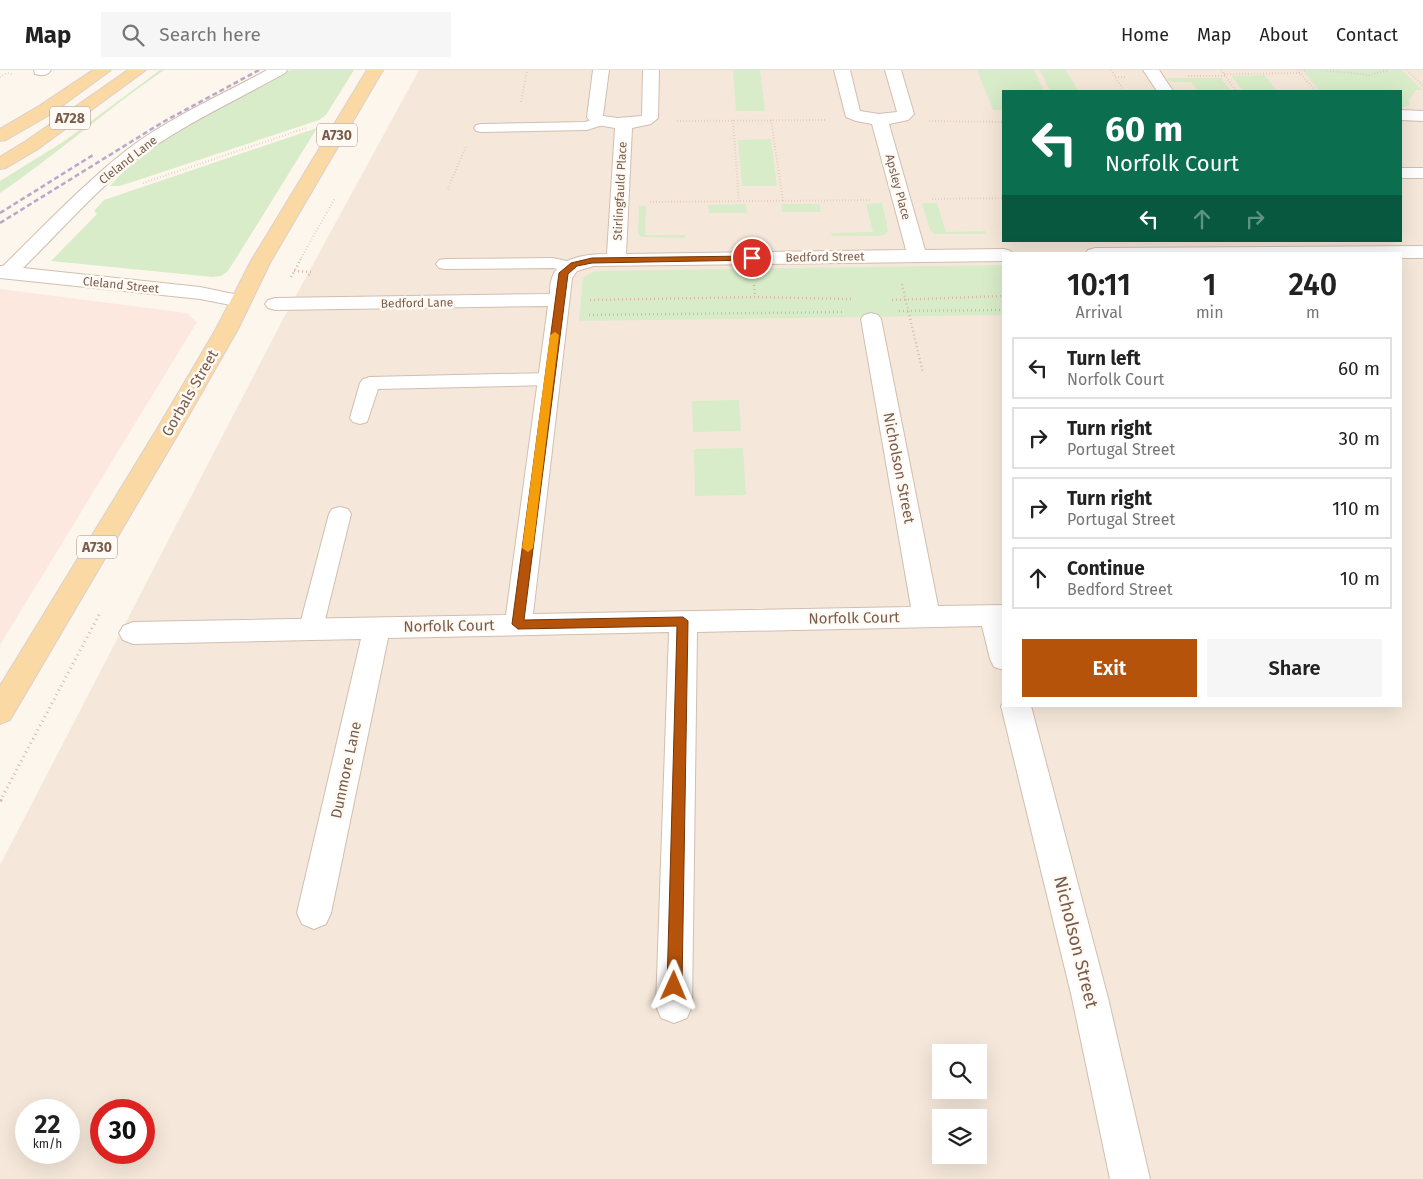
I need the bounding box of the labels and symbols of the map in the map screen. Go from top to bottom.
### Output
road number: A728 [50,106,90,129]
road number: A730 [317,124,357,146]
street label: Cleland Lane [96,133,160,187]
street label: Stirlingfauld Place [610,141,630,241]
street label: Apsley Place [883,153,913,221]
pin [731,237,773,279]
street label: Bedford Street [785,249,865,265]
street label: Cleland Street [82,274,160,296]
street label: Bedford Lane [381,295,453,311]
street label: Gorbals Street [158,346,222,439]
street label: Nicholson Street [879,411,919,526]
road number: A730 [77,536,117,558]
street label: Norfolk Court [808,608,900,628]
street label: Norfolk Court [403,616,495,636]
street label: Dunmore Lane [327,720,365,820]
street label: Nicholson Street [1049,874,1103,1011]
position arrow [647,959,699,1011]
speed limit sign: 30 [90,1099,155,1164]

